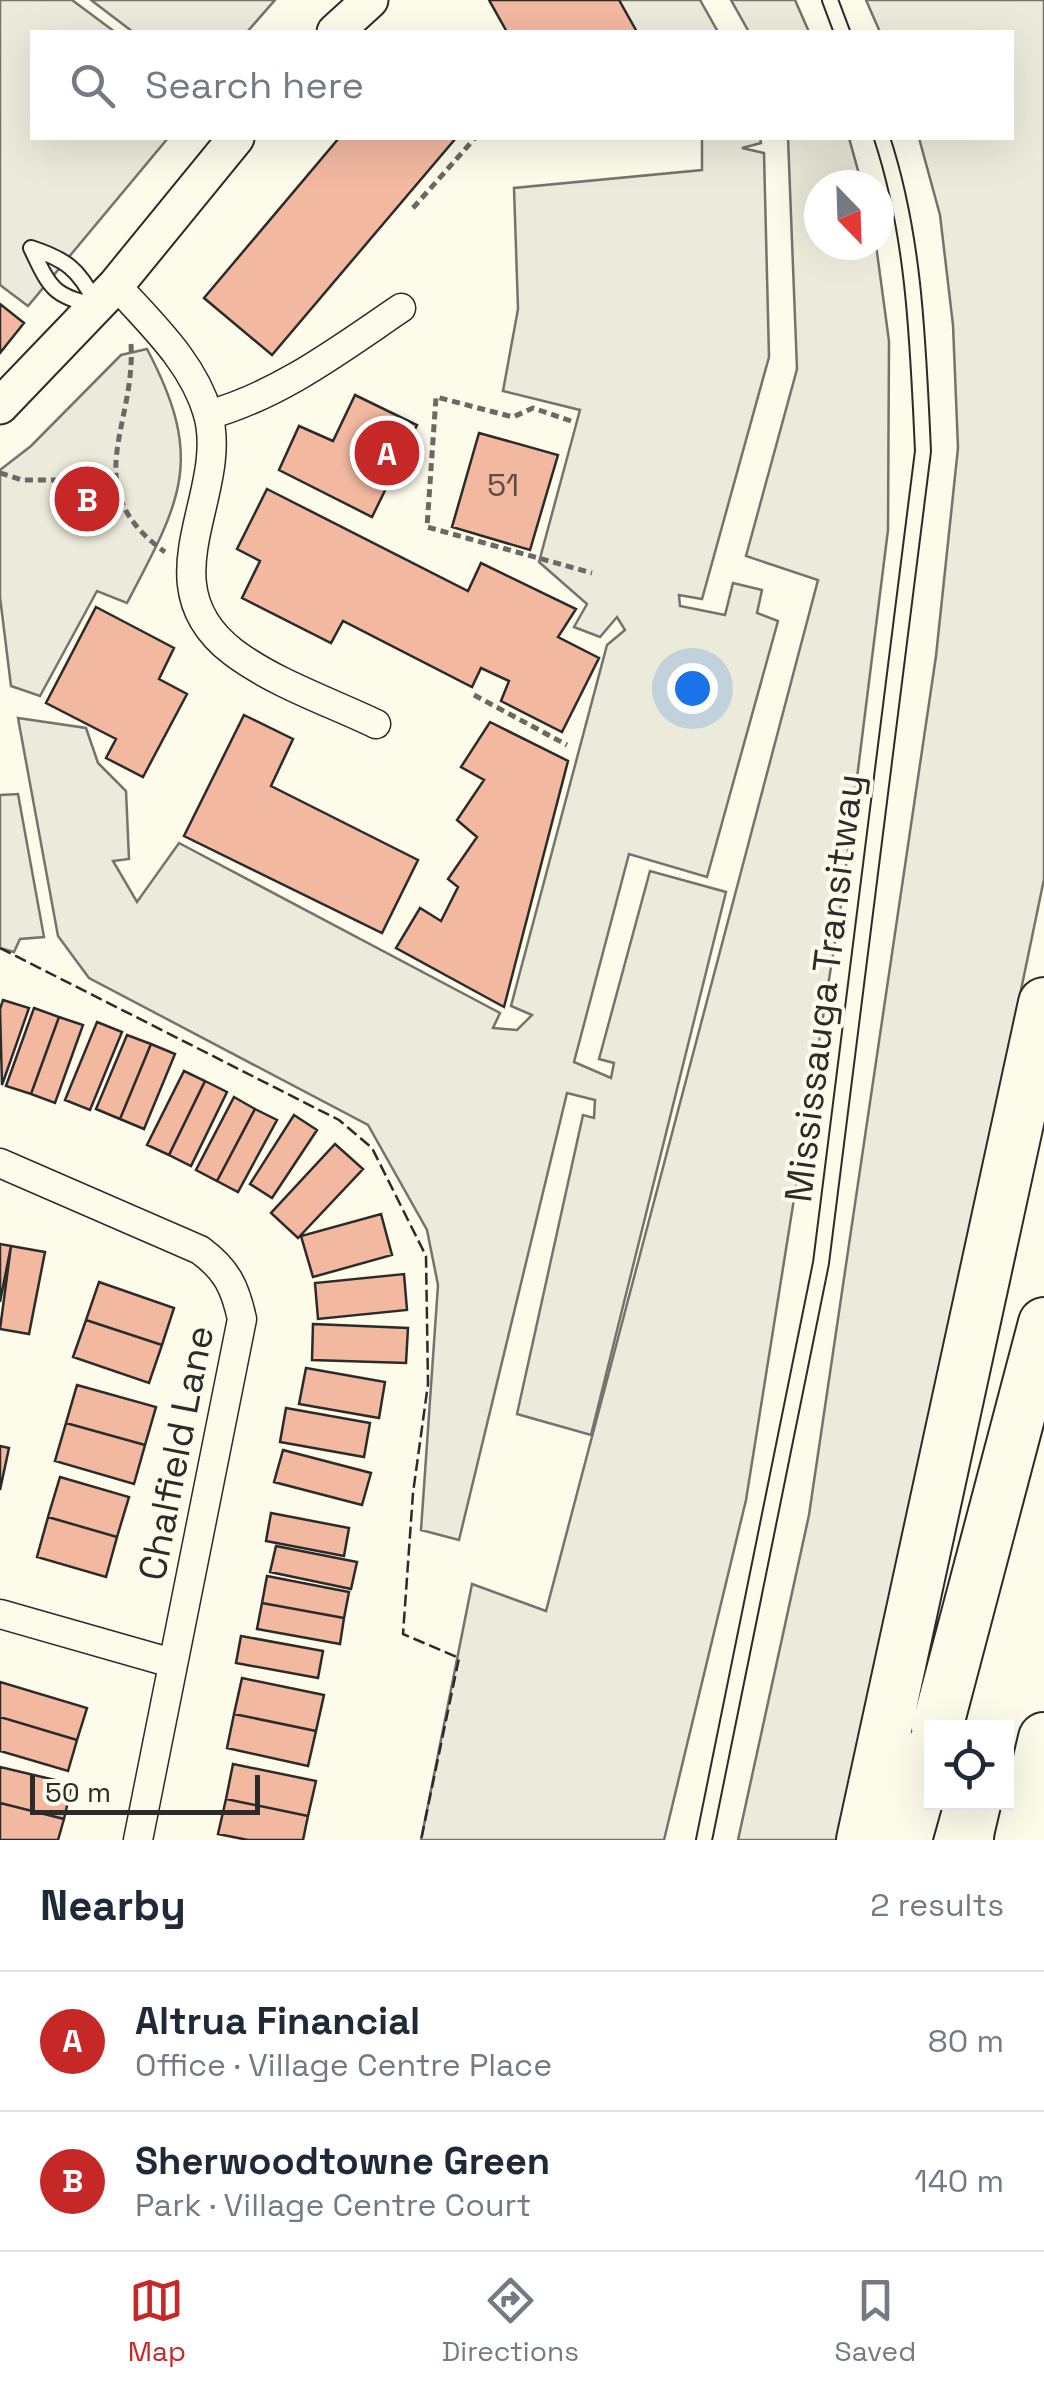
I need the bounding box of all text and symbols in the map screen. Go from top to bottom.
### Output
search box [30,30,1014,140]
icon: search [65,58,120,113]
text: Search here [145,61,364,109]
north arrow [804,170,894,260]
pin: A [354,416,420,490]
pin: B [54,462,120,536]
house number: 51 [487,465,519,505]
your location [667,663,718,714]
street label: Mississauga Transitway [774,771,874,1205]
street label: Chalfield Lane [128,1322,224,1584]
map controls [924,1720,1014,1810]
button: locate [924,1720,1014,1810]
scale bar [30,1770,260,1814]
text: 50 m [45,1774,111,1810]
text: Nearby [40,1879,186,1932]
text: 2 results [870,1885,1004,1925]
text: Altrua Financial [135,1997,420,2045]
text: A [62,2021,83,2061]
text: 80 m [928,2021,1004,2061]
text: Office · Village Centre Place [135,2045,552,2085]
text: Sherwoodtowne Green [135,2137,550,2185]
text: B [62,2161,83,2201]
text: 140 m [914,2161,1004,2201]
text: Park · Village Centre Court [135,2185,531,2225]
tab: Map [128,2273,186,2369]
tab: Directions [442,2273,579,2369]
tab: Saved [835,2273,916,2369]

